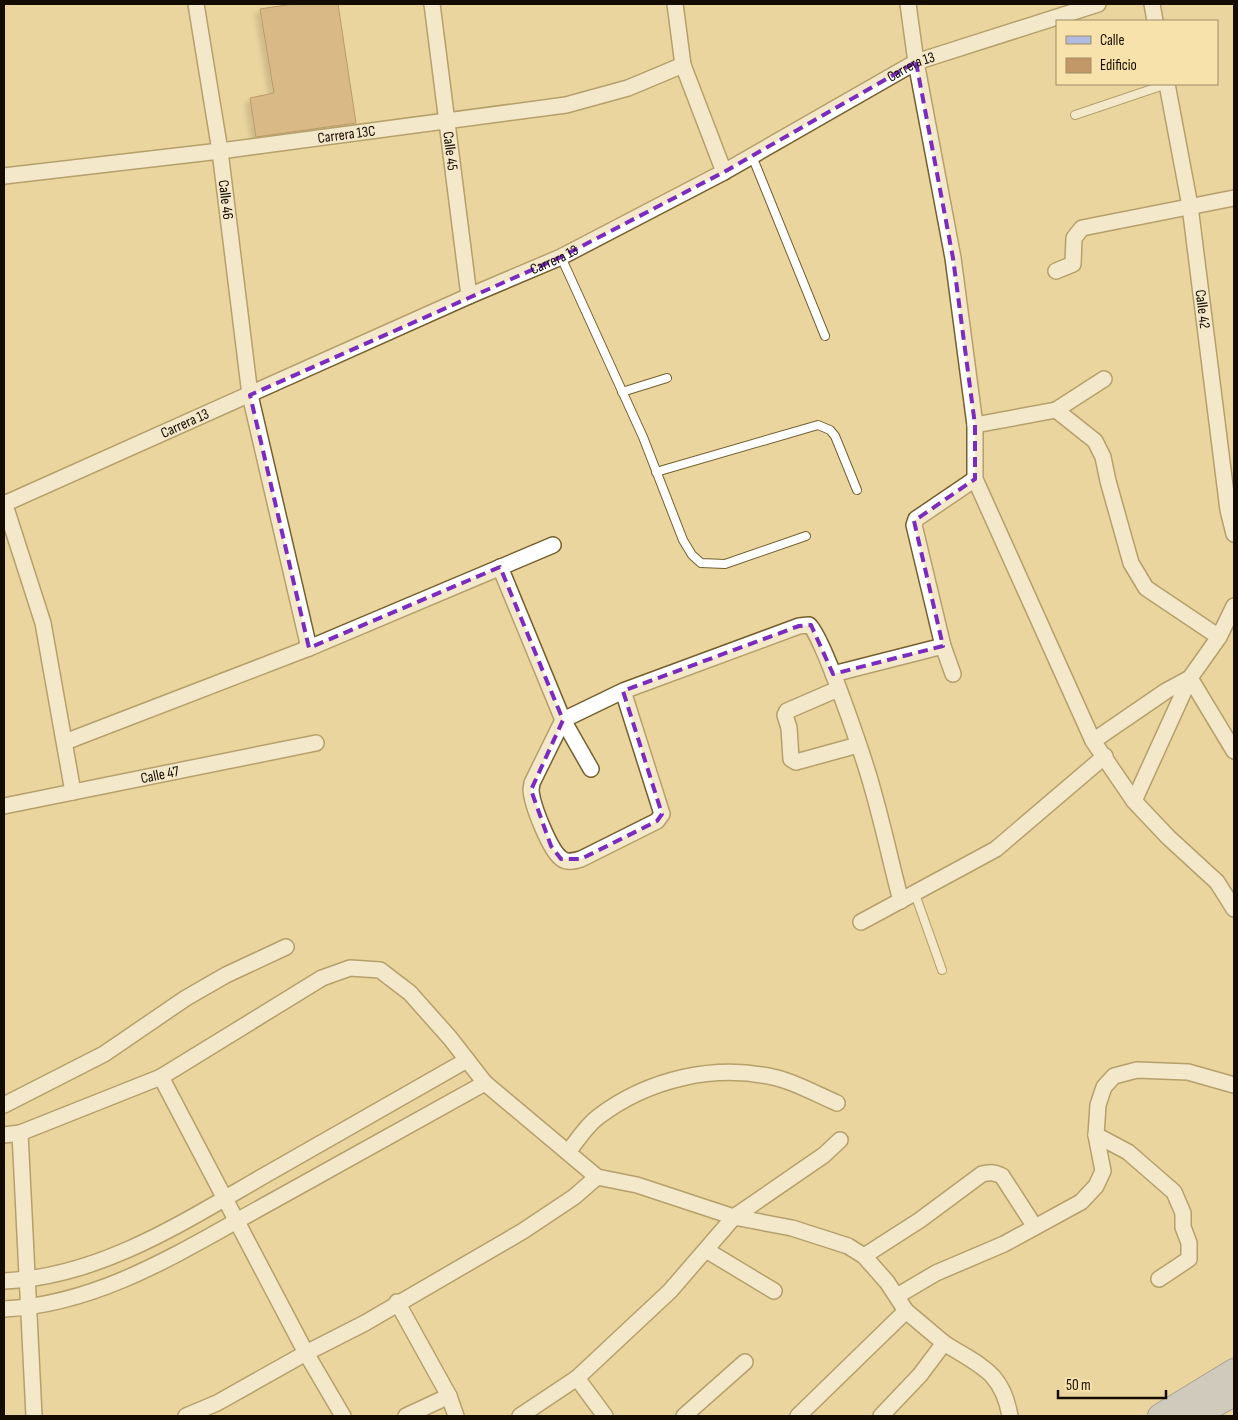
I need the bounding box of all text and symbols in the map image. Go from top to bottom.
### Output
legend [1056,20,1218,85]
text: Calle [1100,31,1124,50]
street label: Carrera 13 [884,47,937,86]
text: Edificio [1100,56,1137,75]
street label: Carrera 13C [316,121,377,147]
street label: Calle 45 [439,130,462,171]
street label: Calle 46 [214,179,238,221]
street label: Carrera 13 [527,240,582,279]
street label: Calle 42 [1191,288,1215,330]
street label: Carrera 13 [158,404,212,442]
street label: Calle 47 [139,761,181,788]
scale bar [1058,1368,1166,1400]
text: 50 m [1066,1376,1091,1395]

